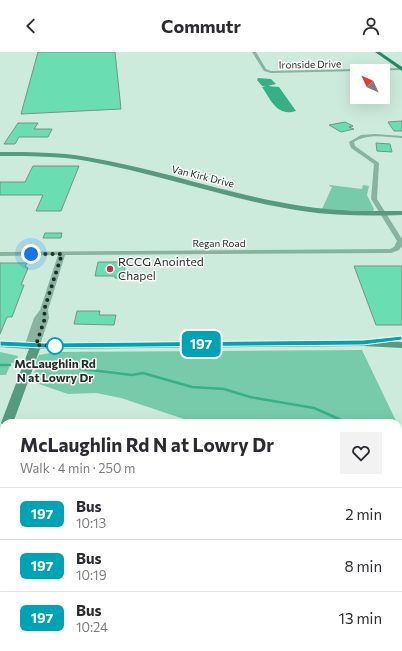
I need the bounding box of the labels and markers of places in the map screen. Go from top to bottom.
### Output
place label: RCCG Anointed Chapel [118,254,204,282]
marker: RCCG Anointed Chapel [105,264,115,274]
marker: McLaughlin Rd N at Lowry Dr [46,337,64,355]
place label: McLaughlin Rd N at Lowry Dr [14,356,96,384]

